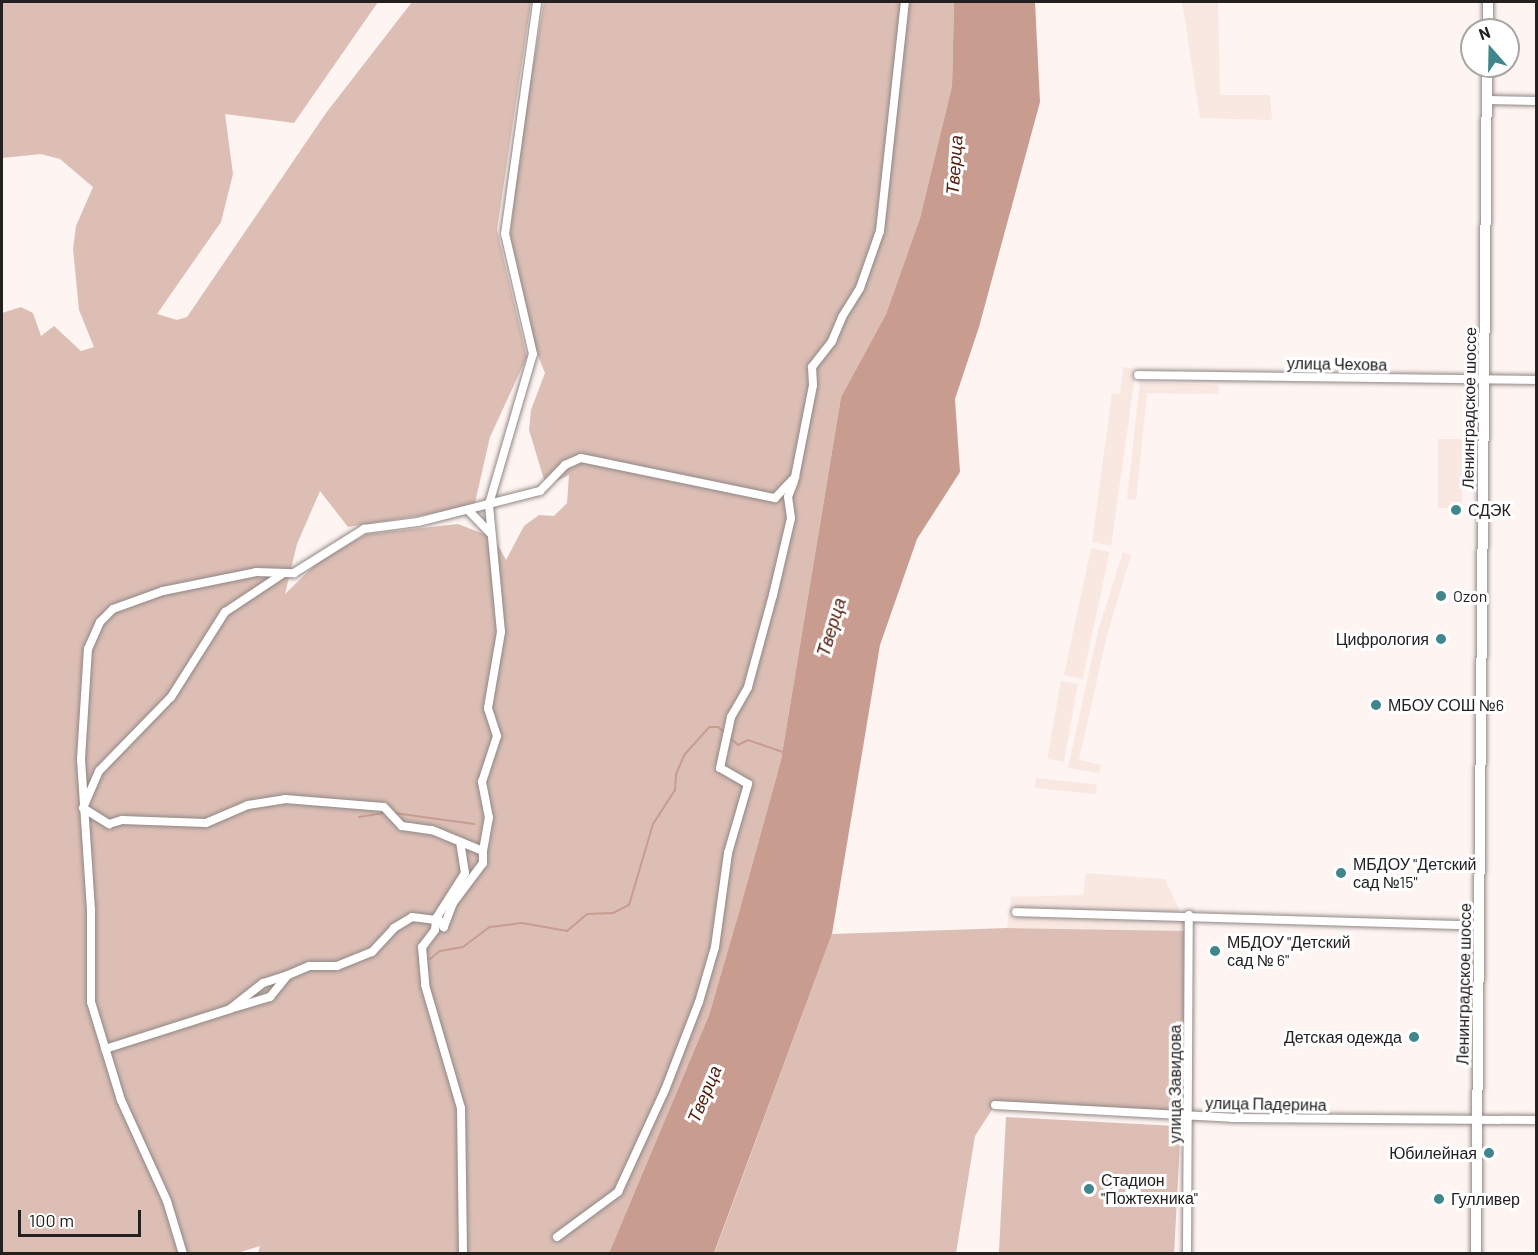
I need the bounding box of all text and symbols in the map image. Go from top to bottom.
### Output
north arrow [1460,18,1520,78]
text: N [1476,22,1493,43]
water label: Тверца [941,134,967,196]
street label: Ленинградское шоссе [1458,327,1480,489]
street label: улица Чехова [1287,354,1387,374]
place label: СДЭК [1468,500,1511,520]
marker: СДЭК [1449,503,1463,517]
place label: Ozon [1453,586,1487,606]
marker: Ozon [1434,589,1448,603]
water label: Тверца [812,595,850,659]
place label: Цифрология [1336,629,1429,649]
marker: Цифрология [1434,632,1448,646]
place label: МБОУ СОШ №6 [1388,695,1504,715]
marker: МБОУ СОШ №6 [1369,698,1383,712]
place label: МБДОУ "Детский сад №15" [1353,854,1477,892]
marker: МБДОУ "Детский сад №15" [1334,866,1348,880]
street label: Ленинградское шоссе [1453,903,1475,1065]
place label: МБДОУ "Детский сад № 6" [1227,932,1351,970]
marker: МБДОУ "Детский сад № 6" [1208,944,1222,958]
street label: улица Завидова [1165,1025,1185,1143]
place label: Детская одежда [1284,1027,1402,1047]
marker: Детская одежда [1407,1030,1421,1044]
water label: Тверца [682,1062,726,1126]
street label: улица Падерина [1205,1093,1327,1115]
place label: Юбилейная [1389,1143,1477,1163]
marker: Юбилейная [1482,1146,1496,1160]
place label: Стадион "Пожтехника" [1101,1170,1198,1208]
marker: Стадион "Пожтехника" [1082,1182,1096,1196]
place label: Гулливер [1451,1189,1520,1209]
marker: Гулливер [1432,1192,1446,1206]
scale bar [21,1198,144,1236]
text: 100 m [29,1209,74,1231]

